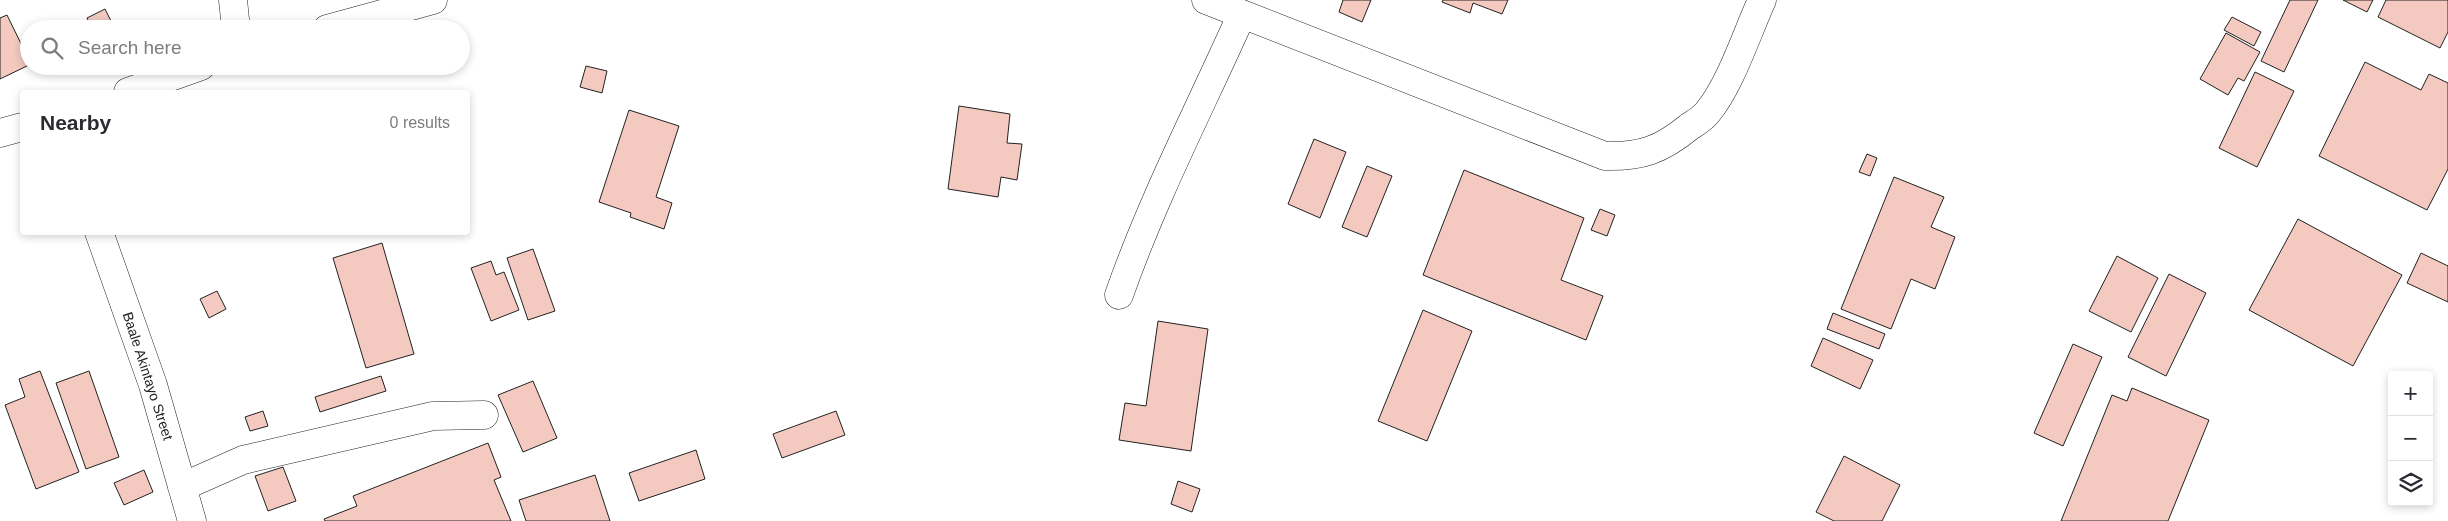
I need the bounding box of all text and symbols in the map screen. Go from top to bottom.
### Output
search box [20,20,470,75]
icon: search [38,34,66,62]
text: Search here [78,37,182,58]
text: Nearby [40,111,111,134]
text: 0 results [390,114,450,131]
street label: Baale Akintayo Street [120,310,176,442]
map controls [2388,371,2433,506]
button: + [2388,371,2433,416]
button: − [2388,416,2433,461]
button: layers [2388,461,2433,506]

